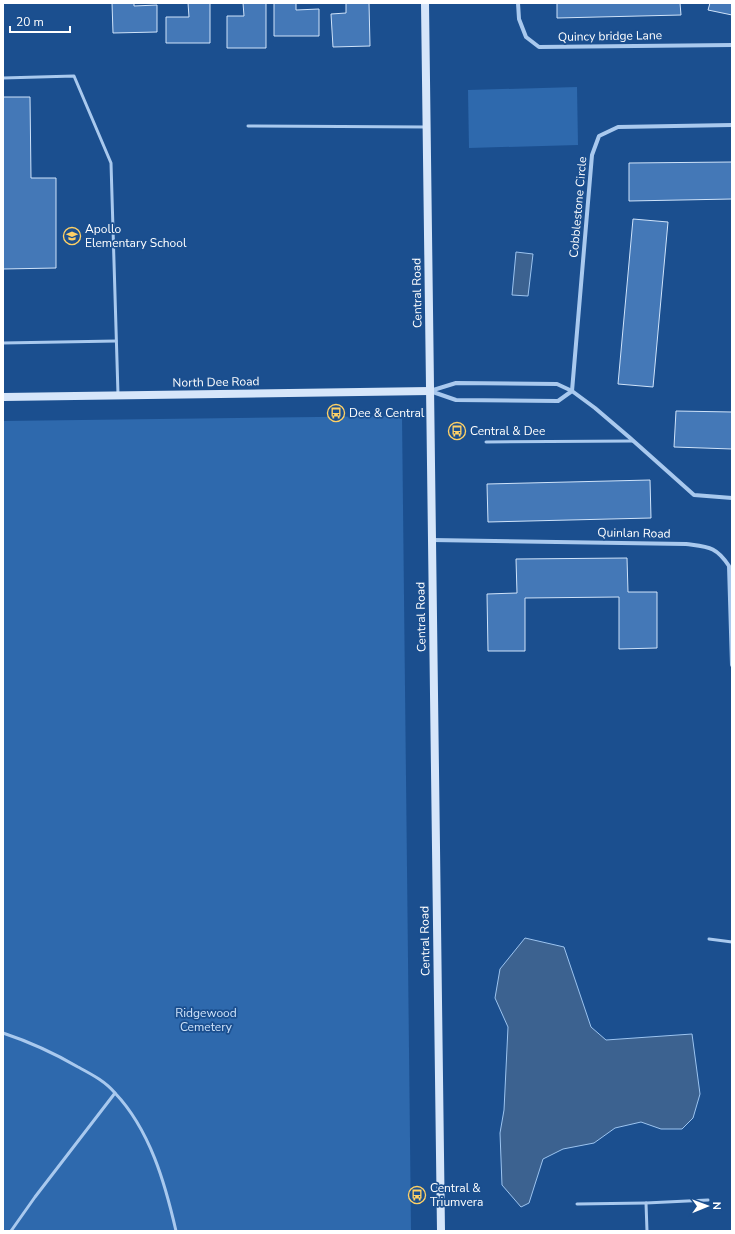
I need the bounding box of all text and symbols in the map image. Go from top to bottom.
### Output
scale bar [10,8,70,34]
text: 20 m [16,14,44,30]
street label: Quincy bridge Lane [558,27,662,45]
street label: Cobblestone Circle [566,156,590,258]
place label: Apollo Elementary School [85,221,187,251]
school or university icon: Apollo Elementary School [62,226,82,246]
street label: Central Road [408,258,426,328]
street label: North Dee Road [172,373,260,391]
bus stop icon: Dee & Central [326,403,346,423]
place label: Dee & Central [349,405,425,421]
bus stop icon: Central & Dee [447,421,467,441]
place label: Central & Dee [470,423,545,439]
street label: Quinlan Road [597,524,671,542]
street label: Central Road [412,582,430,652]
street label: Central Road [416,906,434,976]
park label: Ridgewood Cemetery [175,1005,237,1035]
place label: Central & Triumvera [430,1180,483,1210]
bus stop icon: Central & Triumvera [407,1185,427,1205]
north arrow [687,1186,727,1226]
text: N [709,1202,724,1210]

